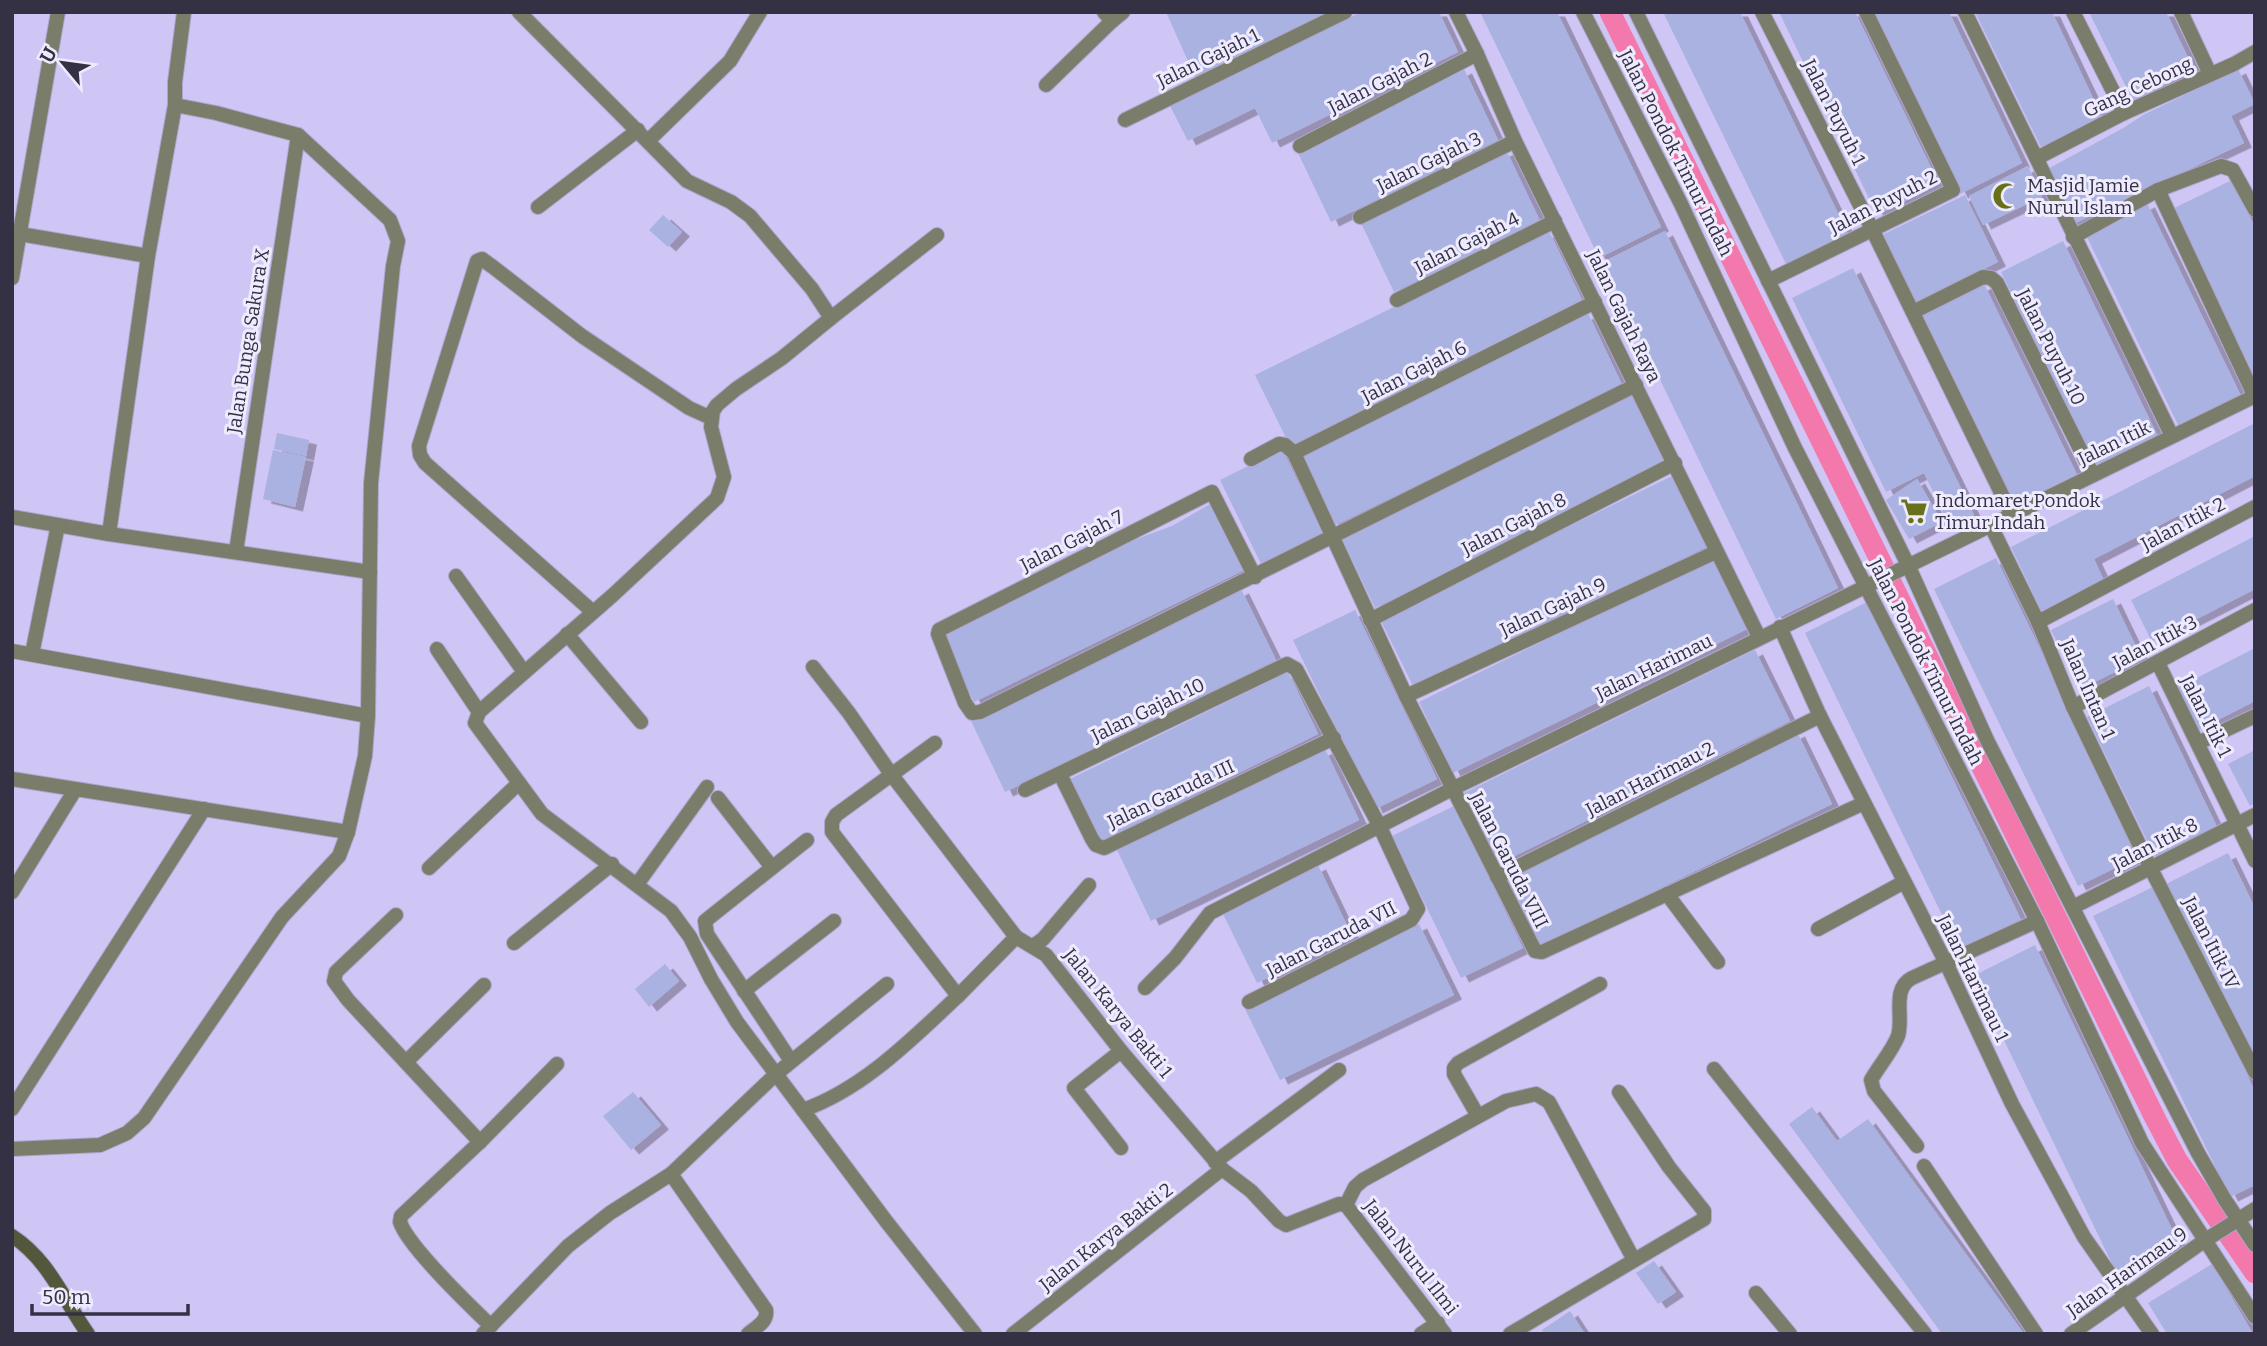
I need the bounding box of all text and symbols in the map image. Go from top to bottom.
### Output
street label: Jalan Gajah 1 [1152,23,1263,93]
north arrow [28,28,98,98]
text: U [35,43,62,67]
street label: Jalan Pondok Timur Indah [1613,45,1738,260]
street label: Jalan Gajah 2 [1323,47,1436,119]
street label: Gang Cebong [2080,52,2196,122]
street label: Jalan Puyuh 1 [1797,54,1871,169]
street label: Jalan Gajah 3 [1372,127,1485,198]
street label: Jalan Puyuh 2 [1824,165,1941,240]
place label: Masjid Jamie Nurul Islam [2027,174,2139,219]
mosque icon: Masjid Jamie Nurul Islam [1991,181,2021,211]
street label: Jalan Gajah 4 [1410,207,1523,280]
street label: Jalan Gajah Raya [1581,245,1666,387]
street label: Jalan Bunga Sakura X [222,247,274,436]
street label: Jalan Puyuh 10 [2011,284,2090,409]
street label: Jalan Gajah 6 [1357,336,1470,409]
street label: Jalan Itik [2073,416,2154,471]
street label: Jalan Gajah 8 [1457,488,1570,561]
place label: Indomaret Pondok Timur Indah [1935,489,2101,534]
street label: Jalan Itik 2 [2136,492,2229,556]
supermarket icon: Indomaret Pondok Timur Indah [1899,496,1929,526]
street label: Jalan Gajah 7 [1016,505,1128,577]
street label: Jalan Pondok Timur Indah [1863,554,1988,769]
street label: Jalan Gajah 9 [1495,572,1610,642]
street label: Jalan Itik 3 [2108,610,2201,674]
street label: Jalan Harimau [1591,629,1716,706]
street label: Jalan Intan 1 [2055,635,2120,743]
street label: Jalan Itik 1 [2175,670,2237,761]
street label: Jalan Gajah 10 [1087,673,1208,748]
street label: Jalan Harimau 2 [1581,737,1718,822]
street label: Jalan Garuda III [1103,755,1238,834]
street label: Jalan Garuda VIII [1464,787,1553,932]
street label: Jalan Itik 8 [2107,813,2202,876]
street label: Jalan Itik IV [2177,892,2245,994]
street label: Jalan Garuda VII [1261,896,1400,982]
street label: Jalan Harimau 1 [1932,910,2014,1046]
street label: Jalan Karya Bakti 1 [1058,943,1177,1083]
street label: Jalan Karya Bakti 2 [1034,1178,1177,1297]
street label: Jalan Nurul Ilmi [1358,1194,1463,1319]
street label: Jalan Harimau 9 [2061,1222,2192,1323]
scale bar [32,1272,187,1316]
text: 50 m [42,1284,91,1310]

